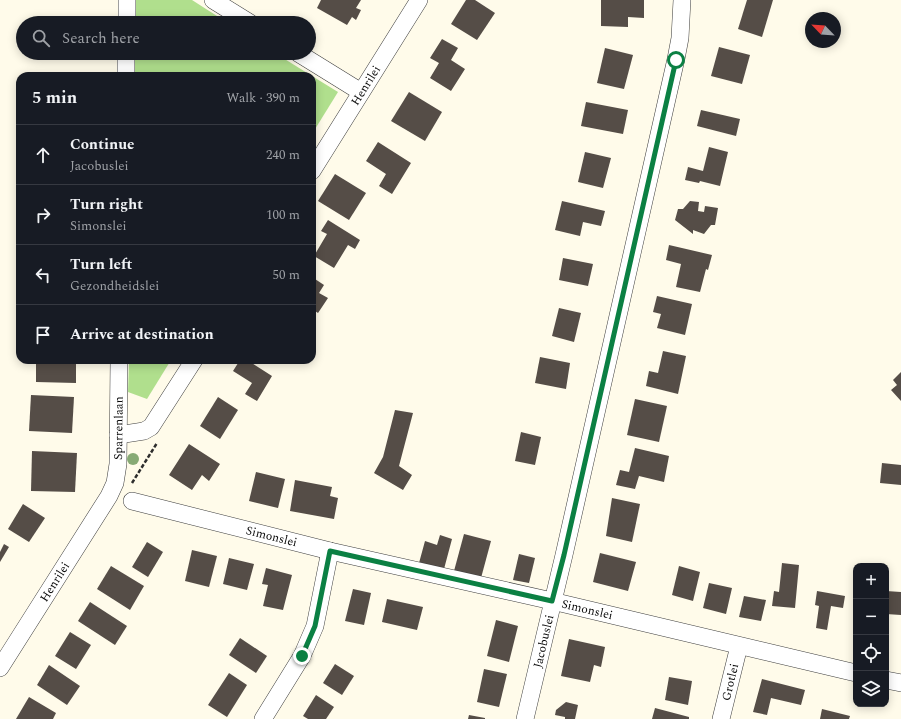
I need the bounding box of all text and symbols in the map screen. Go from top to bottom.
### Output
north arrow [805,12,841,48]
search box [16,16,316,60]
icon: search [30,27,52,49]
text: Search here [62,27,140,50]
route start [667,51,685,69]
street label: Henrilei [346,61,385,109]
text: 5 min [32,85,77,111]
text: Walk · 390 m [226,88,300,108]
text: Continue [70,133,135,156]
icon: ahead [32,144,54,166]
text: 240 m [266,145,300,165]
text: Jacobuslei [70,156,129,176]
text: Turn right [70,193,143,216]
icon: right [32,204,54,226]
text: 100 m [266,205,300,225]
text: Simonslei [70,216,127,236]
text: Turn left [70,253,132,276]
icon: left [32,264,54,286]
text: 50 m [273,265,300,285]
text: Gezondheidslei [70,276,159,296]
text: Arrive at destination [70,323,214,346]
icon: arrive [32,324,54,346]
street label: Sparrenlaan [109,396,128,460]
street label: Simonslei [244,521,299,552]
street label: Henrilei [35,558,75,606]
map controls [853,563,889,707]
button: + [853,563,889,599]
street label: Simonslei [560,594,615,625]
button: − [853,599,889,635]
street label: Jacobuslei [528,612,559,670]
button: locate [853,635,889,671]
route end [293,647,311,665]
street label: Grotlei [716,661,744,703]
button: layers [853,671,889,707]

